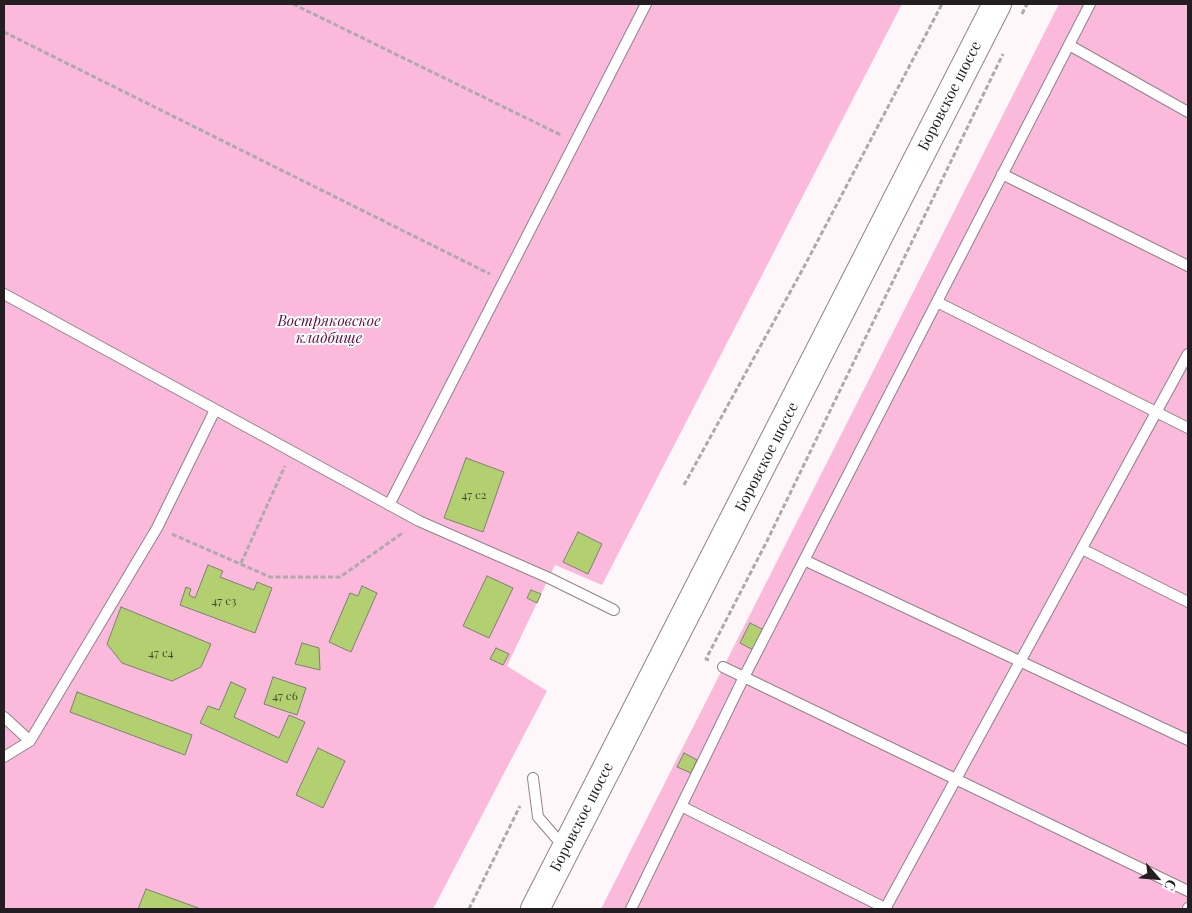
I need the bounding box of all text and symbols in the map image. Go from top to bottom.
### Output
street label: Боровское шоссе [915,38,985,154]
park label: Востряковское кладбище [277,312,381,347]
street label: Боровское шоссе [732,399,802,515]
house number: 47 с2 [461,488,487,502]
house number: 47 с3 [212,594,236,608]
house number: 47 с4 [148,646,174,660]
house number: 47 с6 [272,689,298,703]
street label: Боровское шоссе [547,759,617,875]
north arrow [1132,853,1182,903]
text: С [1160,876,1182,894]

